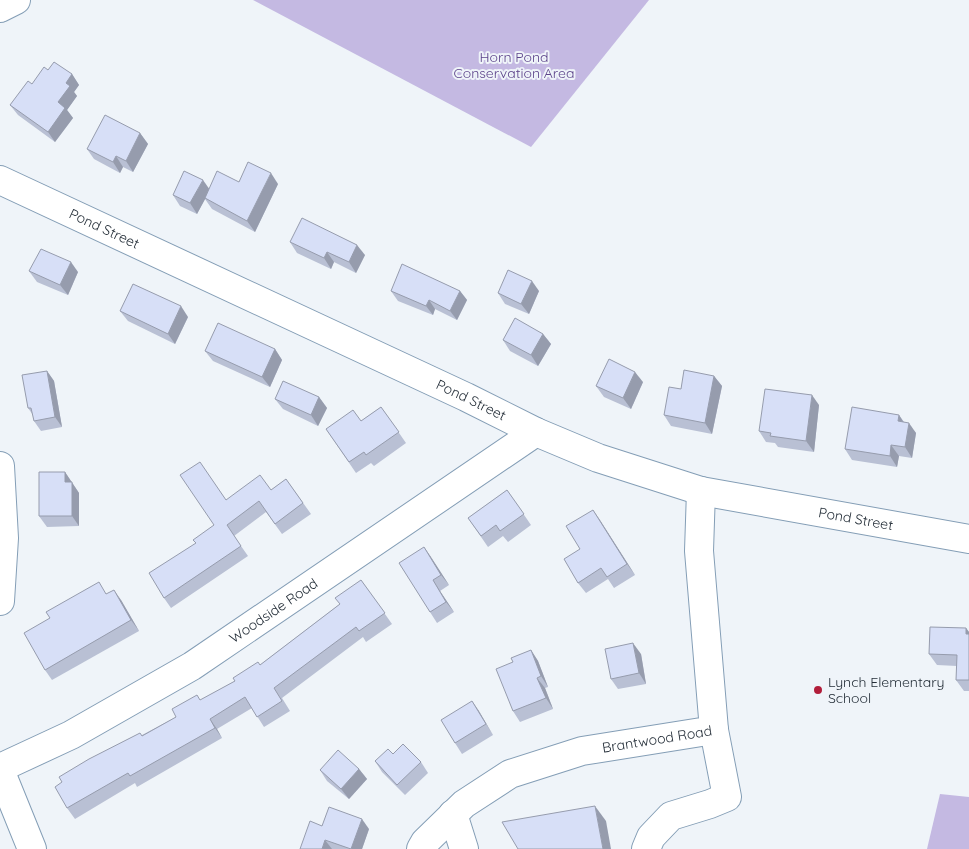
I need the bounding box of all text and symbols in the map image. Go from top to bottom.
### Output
park label: Horn Pond Conservation Area [454,48,574,82]
street label: Pond Street [66,204,142,253]
street label: Pond Street [433,375,509,425]
street label: Pond Street [817,503,895,534]
street label: Woodside Road [226,574,321,647]
place label: Lynch Elementary School [828,673,945,707]
marker: Lynch Elementary School [812,684,824,696]
street label: Brantwood Road [601,721,713,757]

